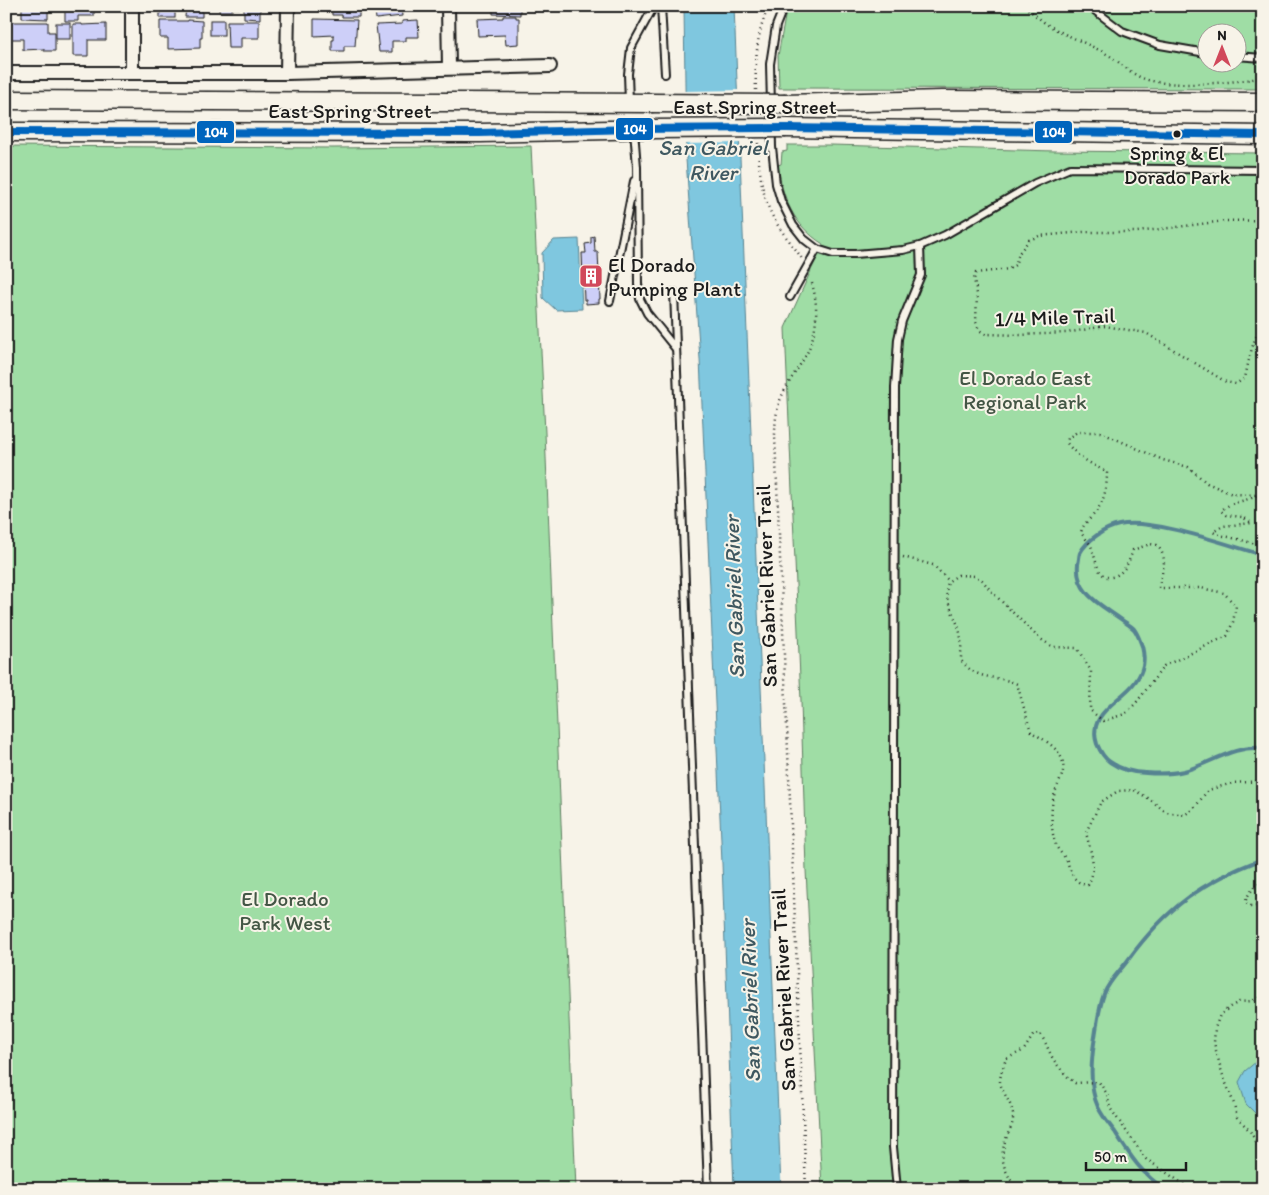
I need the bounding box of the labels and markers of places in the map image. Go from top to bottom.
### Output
marker: Spring & El Dorado Park [1172,129,1182,139]
place label: Spring & El Dorado Park [1124,141,1231,189]
place label: El Dorado Pumping Plant [608,252,741,301]
building icon: El Dorado Pumping Plant [578,263,604,289]

